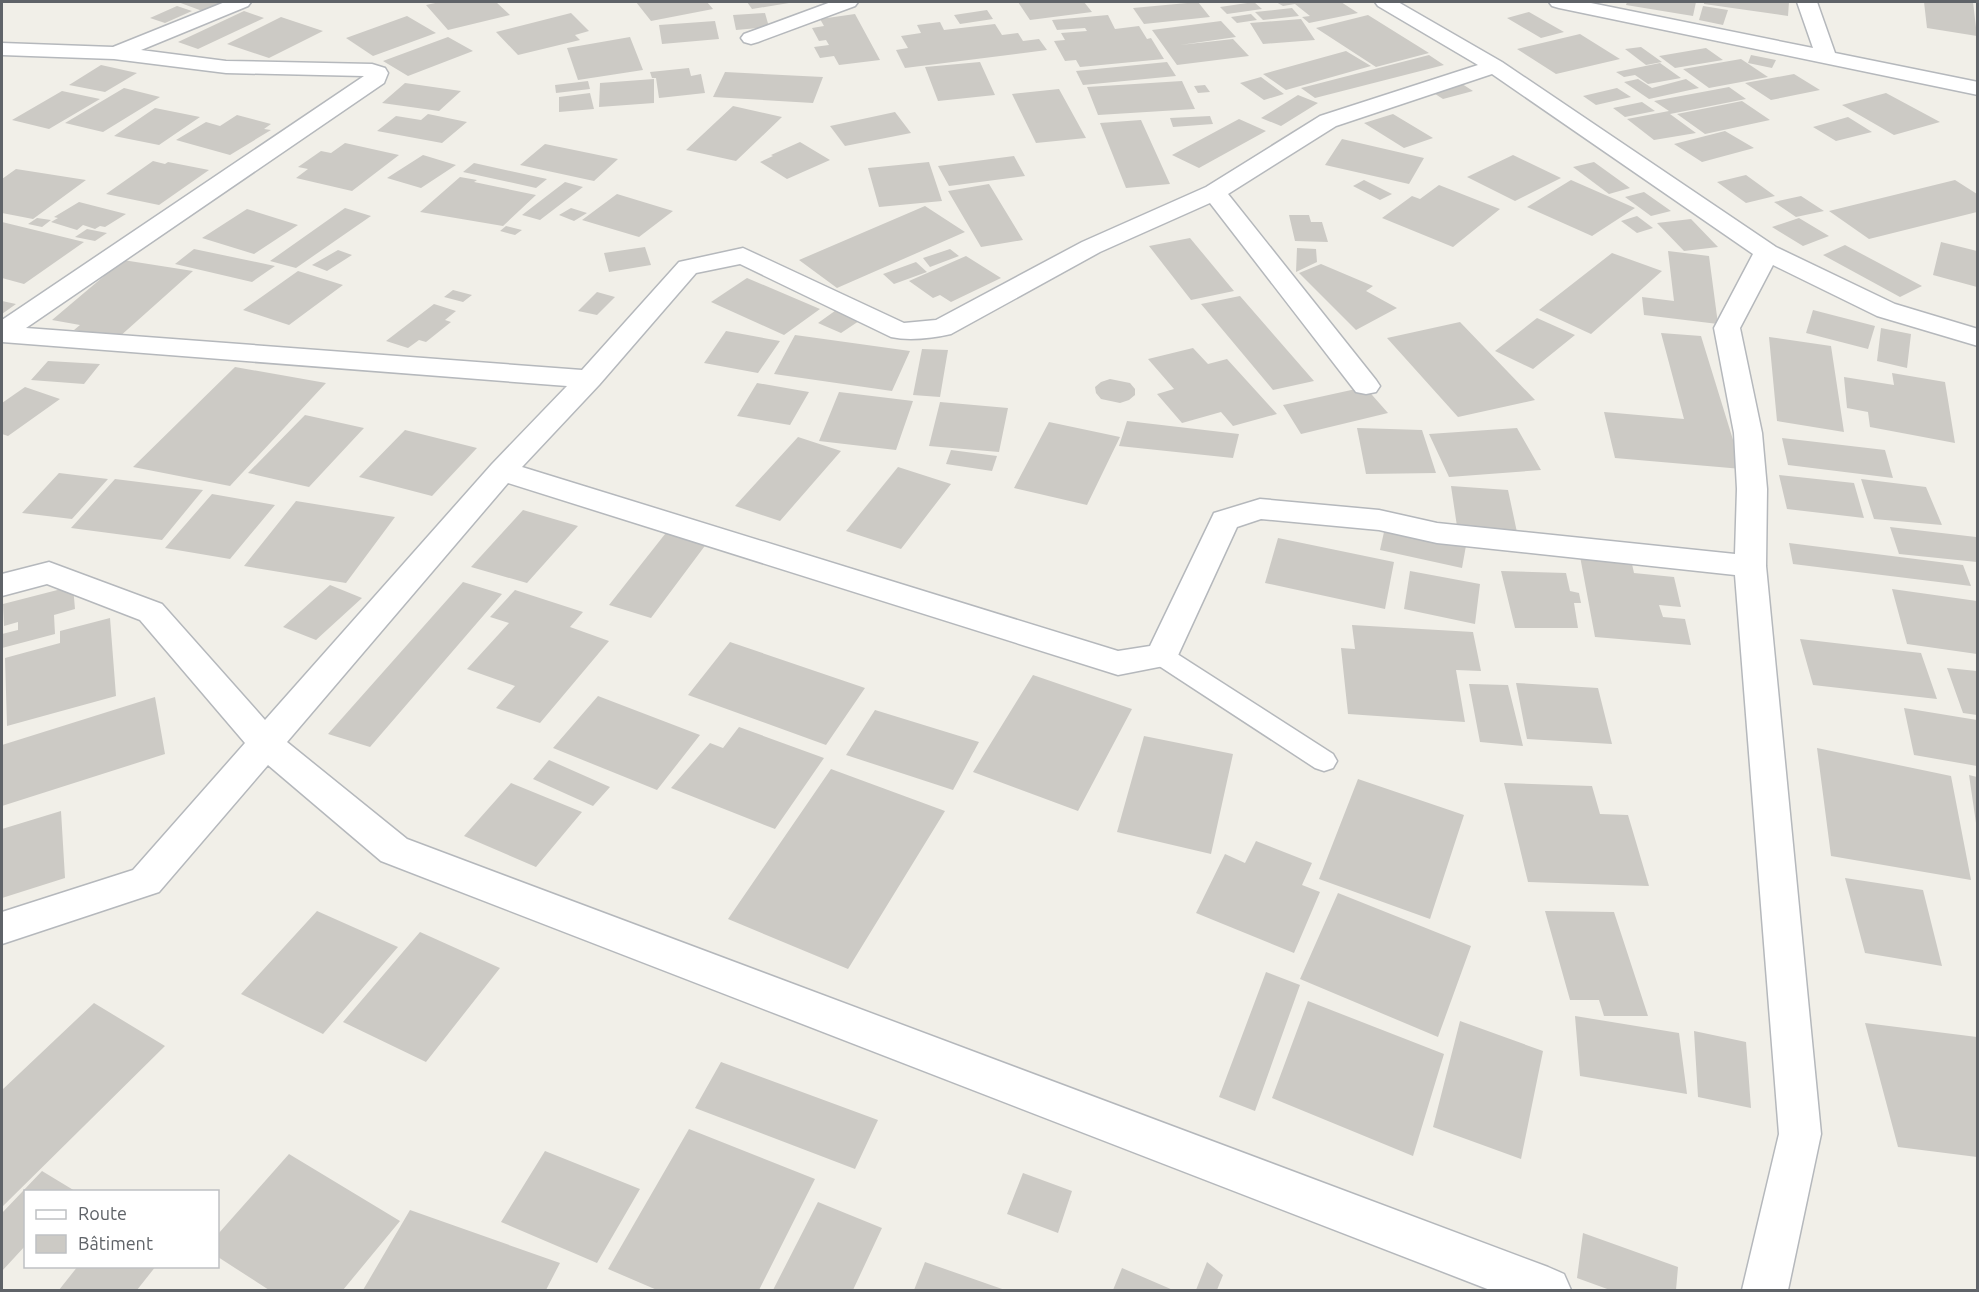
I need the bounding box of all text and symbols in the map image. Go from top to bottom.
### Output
legend [24,1190,219,1268]
text: Route [78,1203,127,1223]
text: Bâtiment [78,1233,153,1253]

